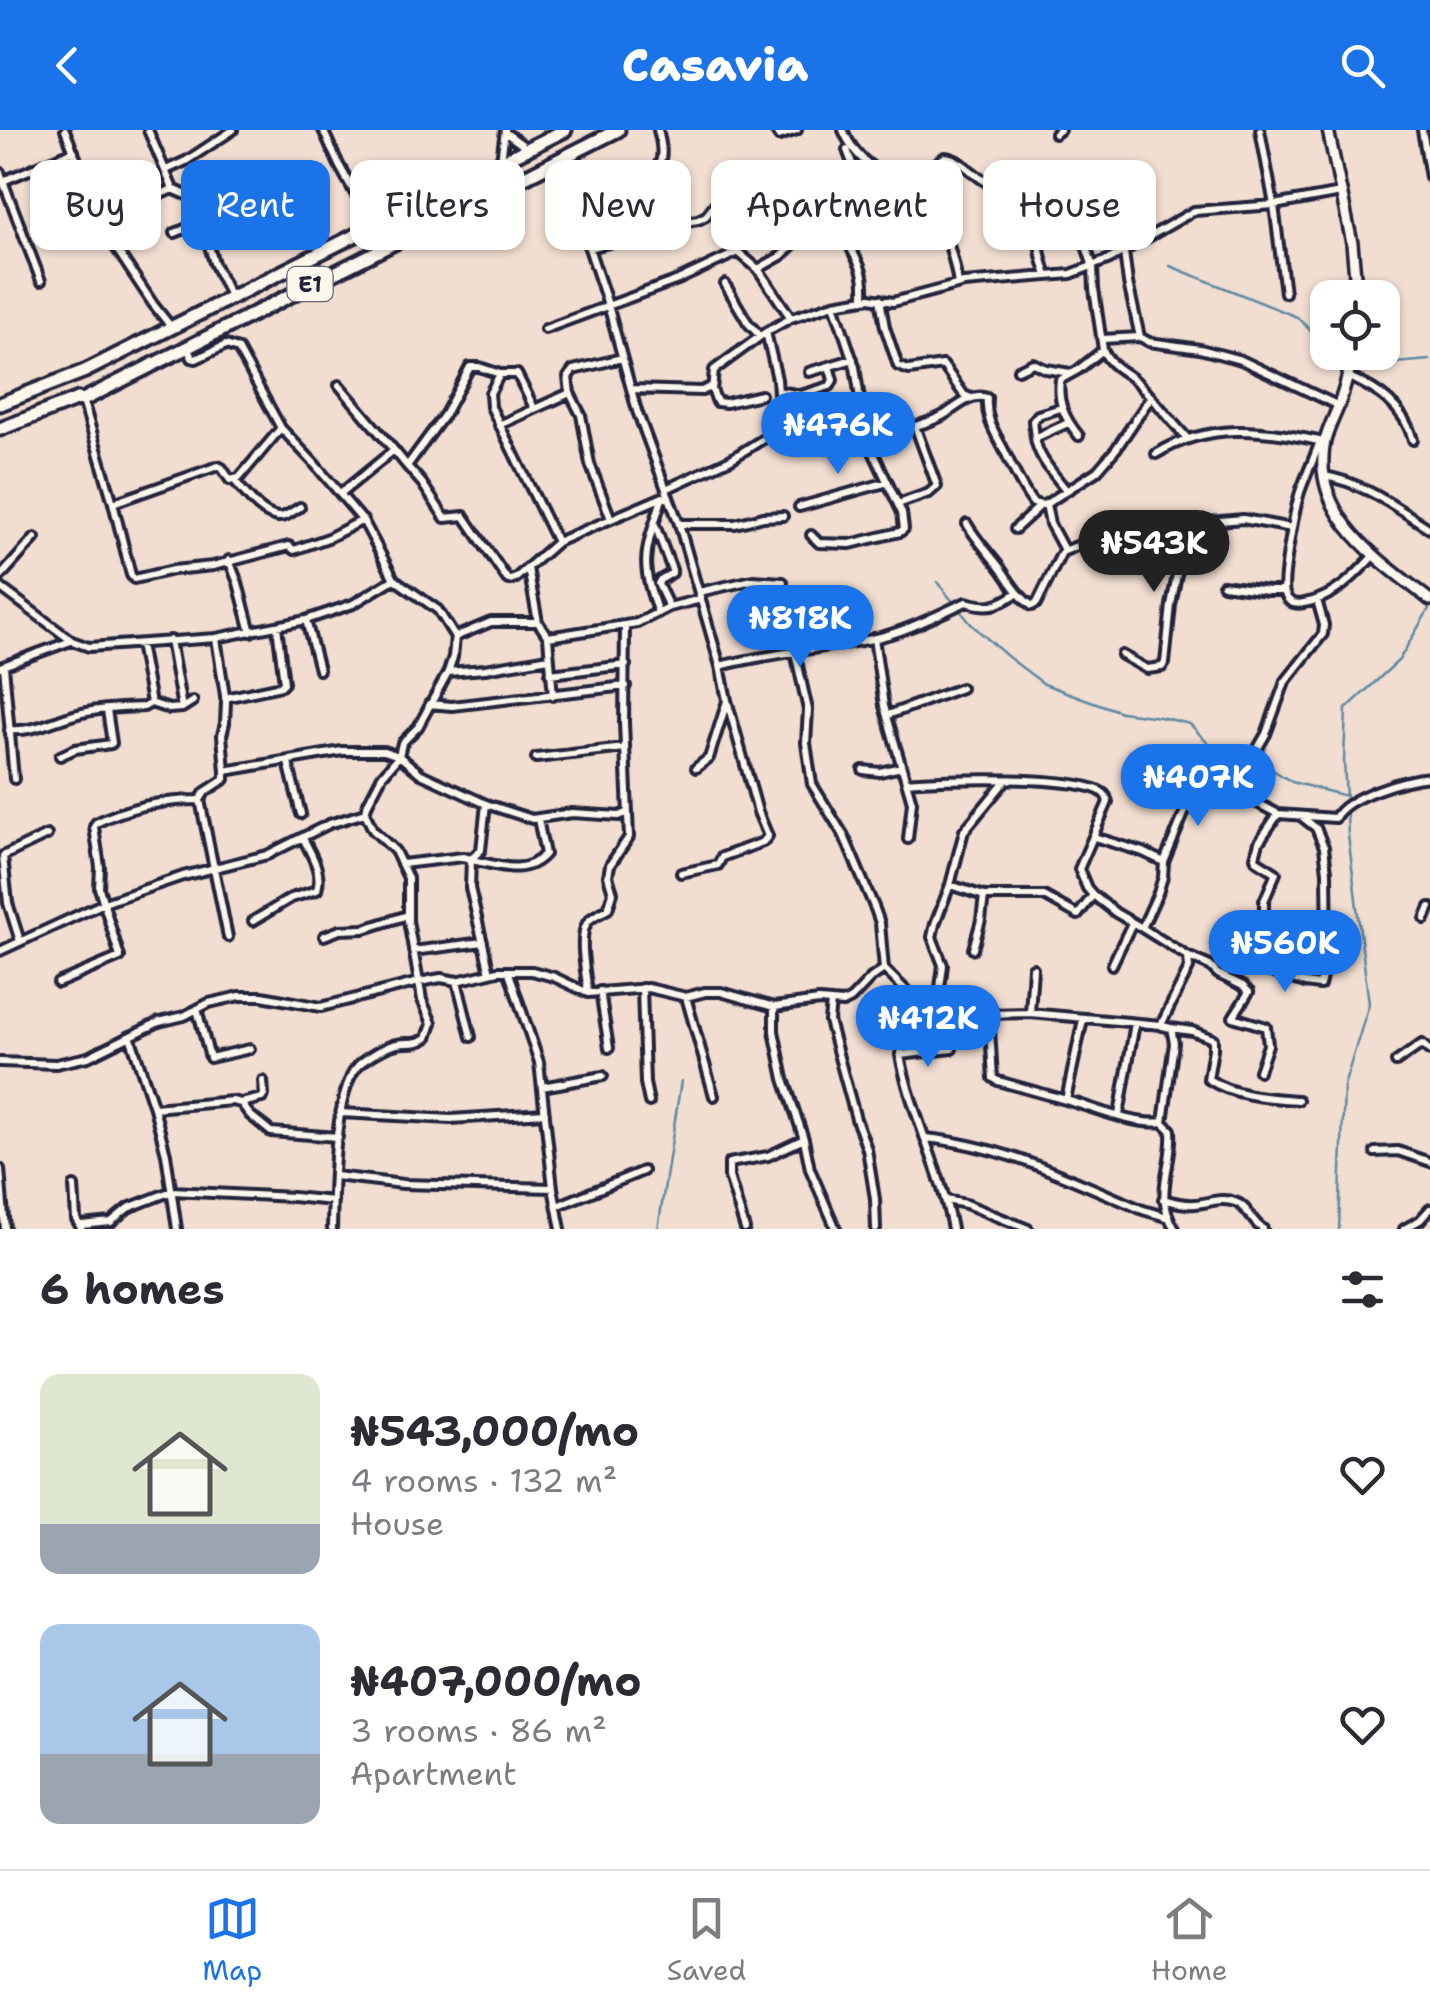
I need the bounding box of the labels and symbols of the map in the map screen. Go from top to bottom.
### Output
road number: E1 [288,267,332,301]
pin: ₦476K [768,392,908,477]
pin: ₦543K [1084,510,1224,595]
pin: ₦818K [730,585,870,670]
pin: ₦407K [1128,744,1268,829]
pin: ₦560K [1215,910,1355,995]
pin: ₦412K [858,985,998,1070]

